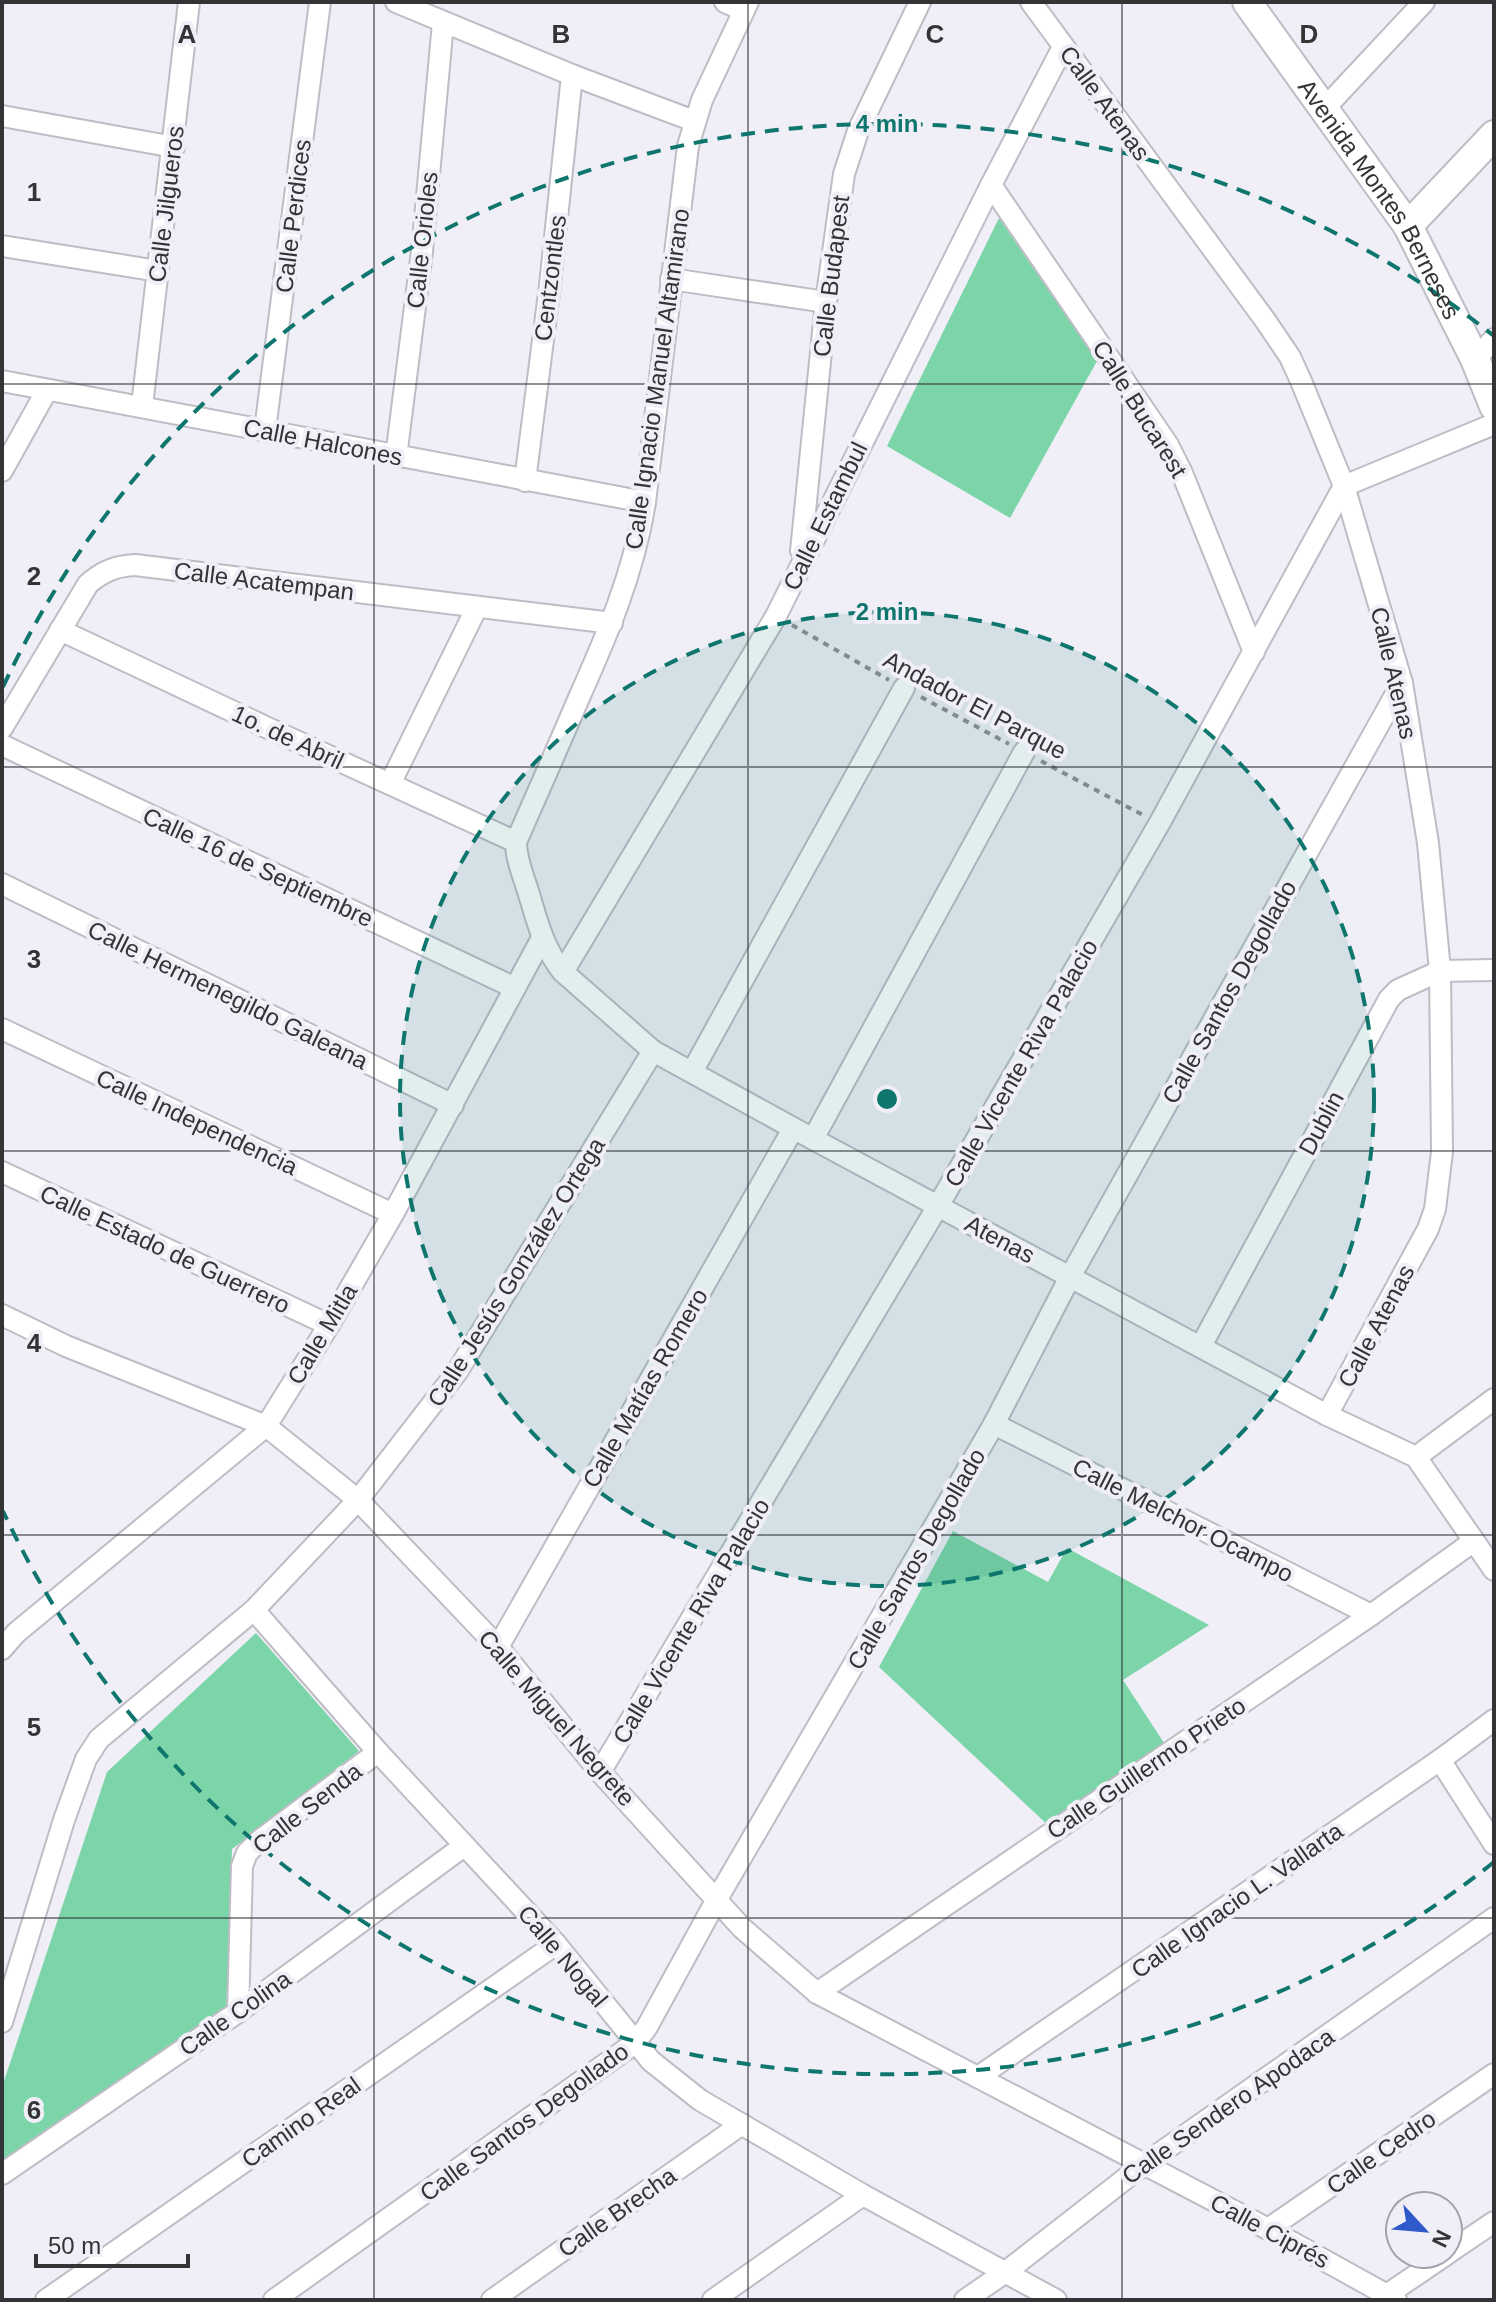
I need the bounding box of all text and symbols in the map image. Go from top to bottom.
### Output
text: A [178,19,197,49]
text: B [552,19,570,49]
text: C [926,19,945,49]
text: D [1300,19,1318,49]
street label: Calle Atenas [1054,41,1156,165]
street label: Avenida Montes Berneses [1293,74,1466,323]
text: 4 min [856,110,918,137]
street label: Calle Jilgueros [143,124,189,284]
street label: Calle Perdices [270,138,316,294]
street label: Calle Orioles [401,170,443,310]
text: 1 [27,177,41,207]
street label: Calle Budapest [808,193,854,358]
street label: Calle Ignacio Manuel Altamirano [620,207,694,551]
street label: Centzontles [529,213,571,343]
street label: Calle Bucarest [1087,336,1193,483]
street label: Calle Halcones [241,413,405,471]
street label: Calle Estambul [777,438,873,594]
street label: Calle Acatempan [172,557,356,605]
text: 2 [27,561,41,591]
text: 2 min [856,598,918,625]
street label: Calle Atenas [1366,604,1422,742]
street label: Andador El Parque [879,645,1071,765]
street label: 1o. de Abril [228,699,348,775]
street label: Calle 16 de Septiembre [139,802,377,932]
street label: Calle Santos Degollado [1156,876,1302,1108]
street label: Calle Hermenegildo Galeana [84,915,373,1075]
street label: Calle Vicente Riva Palacio [939,935,1103,1191]
text: 3 [27,944,41,974]
street label: Calle Independencia [92,1064,302,1181]
centre of rings [873,1085,901,1113]
street label: Dublin [1293,1087,1349,1159]
street label: Calle Jesús González Ortega [422,1132,611,1412]
street label: Calle Estado de Guerrero [36,1179,294,1319]
street label: Atenas [961,1210,1039,1268]
street label: Calle Atenas [1332,1260,1420,1392]
street label: Calle Mitla [282,1278,363,1389]
street label: Calle Matías Romero [577,1284,713,1492]
text: 4 [27,1328,42,1358]
street label: Calle Santos Degollado [842,1444,990,1674]
street label: Calle Melchor Ocampo [1068,1453,1298,1587]
street label: Calle Vicente Riva Palacio [607,1494,775,1748]
street label: Calle Miguel Negrete [473,1625,641,1811]
street label: Calle Guillermo Prieto [1042,1692,1250,1844]
text: 5 [27,1712,41,1742]
street label: Calle Senda [247,1757,367,1859]
street label: Calle Ignacio L. Vallarta [1126,1816,1348,1983]
street label: Calle Nogal [513,1900,613,2012]
street label: Calle Colina [174,1964,296,2061]
street label: Calle Sendero Apodaca [1117,2022,1340,2189]
street label: Calle Santos Degollado [415,2037,633,2207]
street label: Camino Real [236,2071,366,2173]
text: 6 [27,2095,41,2125]
street label: Calle Cedro [1321,2105,1441,2199]
street label: Calle Brecha [553,2161,682,2262]
street label: Calle Ciprés [1206,2188,1334,2274]
north arrow [1384,2190,1464,2270]
scale bar [36,2218,188,2268]
text: N [1427,2226,1456,2251]
text: 50 m [48,2232,101,2259]

